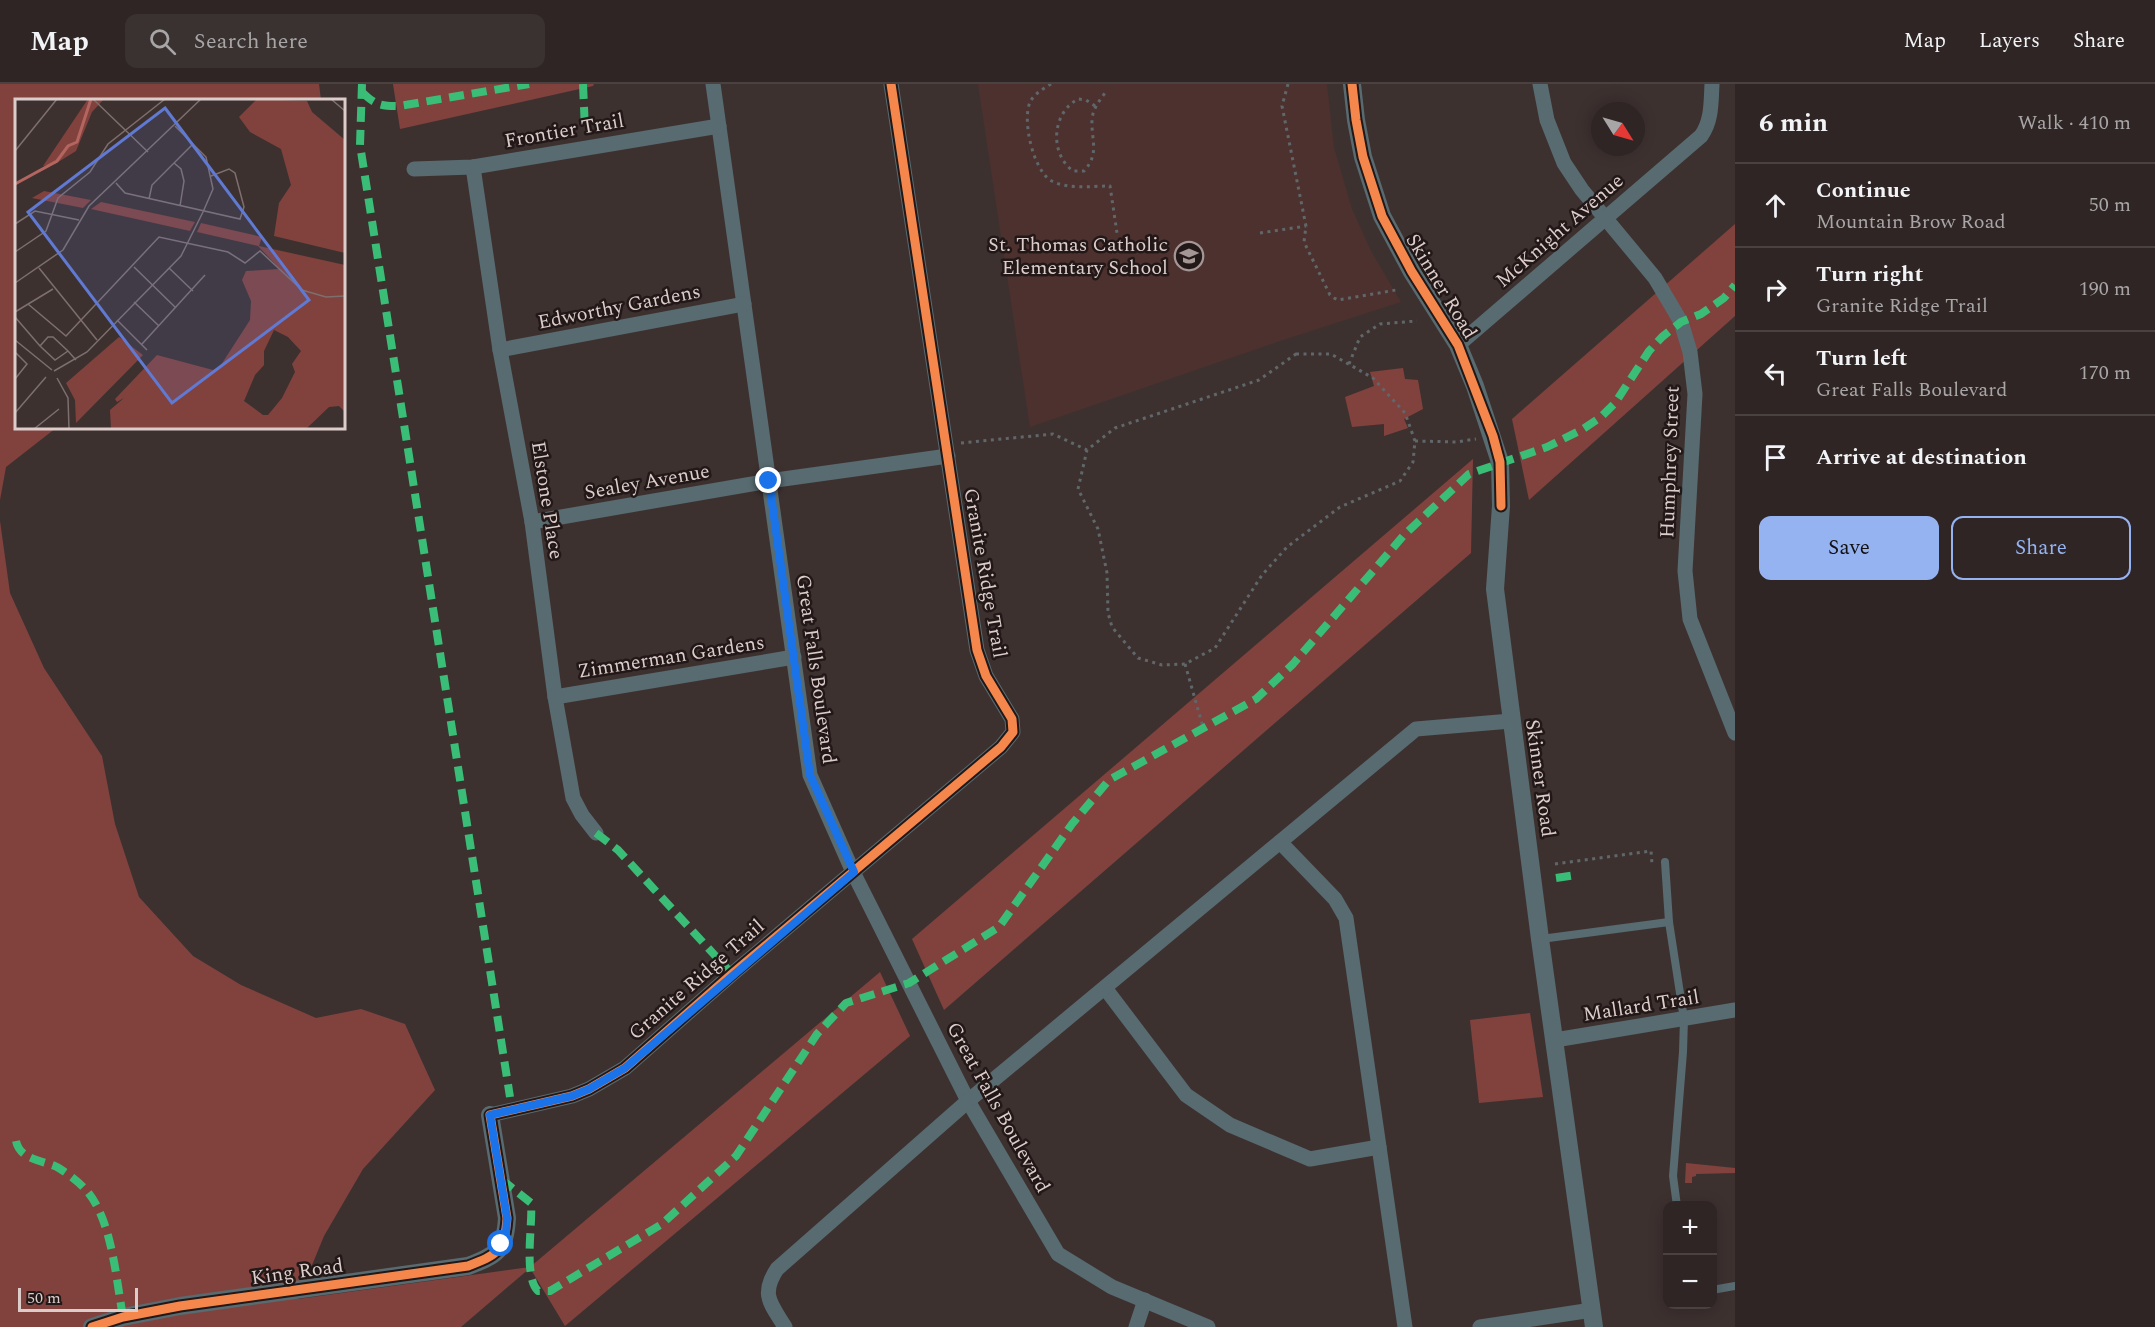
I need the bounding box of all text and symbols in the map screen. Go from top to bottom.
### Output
search box [125,14,545,68]
text: Map [30,20,89,63]
icon: search [146,25,179,58]
text: Search here [194,25,308,58]
text: Map [1904,25,1946,57]
text: Layers [1979,25,2040,57]
text: Share [2073,25,2125,57]
inset map [15,99,345,429]
north arrow [1591,102,1645,156]
text: 6 min [1759,103,1828,143]
street label: Frontier Trail [502,106,626,156]
text: Walk · 410 m [2018,108,2131,138]
street label: McKnight Avenue [1489,166,1630,295]
text: Continue [1816,174,1911,207]
icon: ahead [1759,189,1792,222]
text: 50 m [2089,190,2131,220]
text: Mountain Brow Road [1816,207,2006,237]
street label: Skinner Road [1398,228,1485,345]
place label: St. Thomas Catholic Elementary School [988,230,1168,283]
school or university icon: St. Thomas Catholic Elementary School [1173,240,1205,272]
text: Turn right [1816,258,1923,291]
icon: right [1759,273,1792,306]
text: 190 m [2079,274,2131,304]
street label: Edworthy Gardens [535,276,703,337]
text: Granite Ridge Trail [1816,291,1988,321]
text: Turn left [1816,342,1908,375]
icon: left [1759,357,1792,390]
text: 170 m [2079,358,2131,388]
text: Great Falls Boulevard [1816,375,2007,405]
street label: Humphrey Street [1652,385,1688,539]
street label: Elstone Place [523,439,571,561]
icon: arrive [1759,441,1792,474]
text: Arrive at destination [1816,441,2027,474]
street label: Sealey Avenue [582,456,712,508]
route end [755,467,781,493]
street label: Granite Ridge Trail [955,486,1015,660]
button: Save [1759,516,1939,580]
button: Share [1951,516,2131,580]
street label: Great Falls Boulevard [788,572,844,766]
street label: Zimmerman Gardens [575,627,767,687]
street label: Skinner Road [1517,717,1563,839]
street label: Granite Ridge Trail [622,912,771,1047]
street label: Mallard Trail [1581,982,1702,1030]
street label: Great Falls Boulevard [939,1017,1058,1198]
map controls [1663,1201,1717,1309]
button: + [1663,1201,1717,1255]
route start [487,1230,513,1256]
street label: King Road [249,1251,345,1293]
button: − [1663,1255,1717,1309]
scale bar [18,1285,138,1312]
text: 50 m [27,1286,61,1310]

